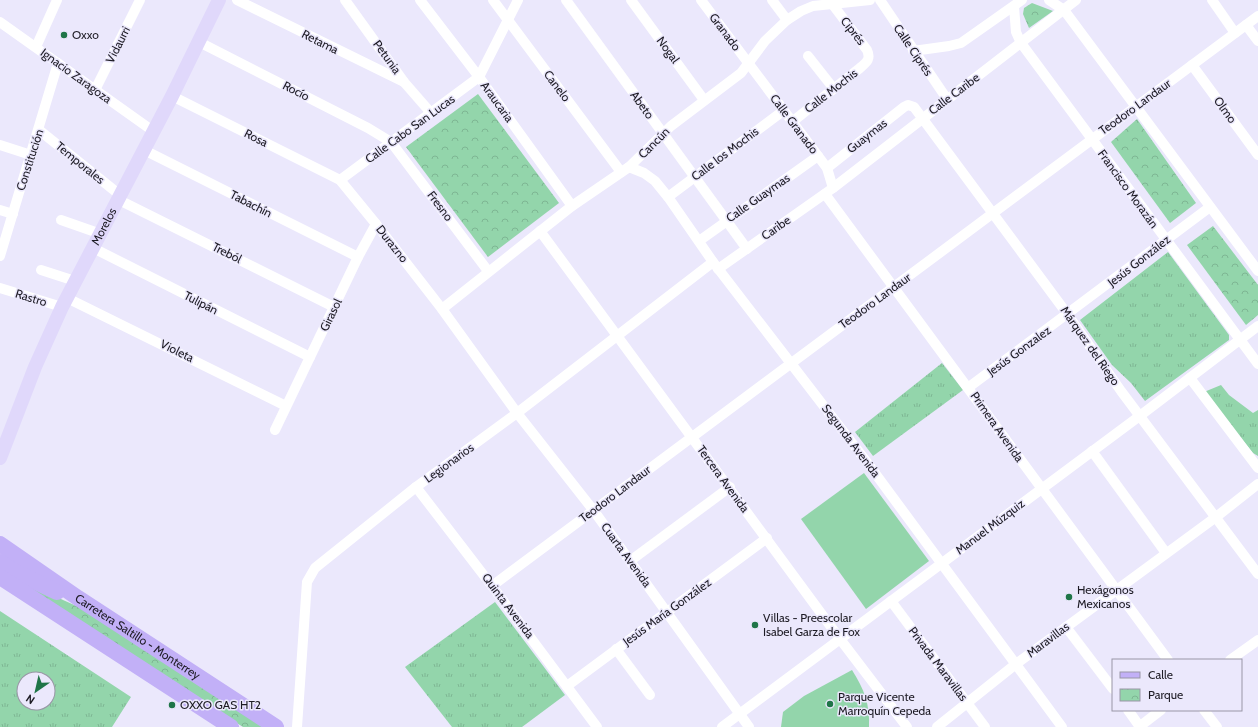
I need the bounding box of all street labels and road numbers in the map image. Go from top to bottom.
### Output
street label: Granado [706,10,745,54]
street label: Ciprés [838,14,869,48]
street label: Calle Ciprés [891,21,936,79]
street label: Vidaurri [102,24,133,66]
street label: Retama [299,26,341,57]
street label: Nogal [654,33,683,66]
street label: Petunia [370,37,405,77]
street label: Ignacio Zaragoza [38,45,115,107]
street label: Calle Mochis [801,65,860,116]
street label: Canelo [541,67,574,105]
street label: Calle Caribe [925,70,982,118]
street label: Teodoro Landaur [1096,75,1174,138]
street label: Rocío [280,77,313,104]
street label: Araucaria [478,79,517,125]
street label: Abeto [627,88,658,122]
street label: Calle Cabo San Lucas [362,91,458,166]
street label: Calle Granado [767,91,822,157]
street label: Olmo [1211,94,1240,126]
street label: Guaymas [844,115,890,156]
street label: Calle los Mochis [688,123,761,184]
street label: Cancún [635,124,673,161]
street label: Rosa [242,125,271,150]
street label: Constitución [13,127,47,192]
street label: Temporales [53,138,108,187]
street label: Francisco Morazán [1095,147,1162,231]
street label: Calle Guaymas [723,170,793,225]
street label: Tabachín [228,187,275,221]
street label: Fresno [424,188,457,224]
street label: Morelos [88,205,119,248]
street label: Caribe [758,212,793,243]
street label: Durazno [373,222,412,266]
street label: Jesús González [1104,231,1173,290]
street label: Treból [210,239,245,266]
street label: Teodoro Landaur [836,269,914,332]
street label: Rastro [14,286,49,310]
street label: Tulipán [182,288,221,318]
street label: Girasol [316,296,345,334]
street label: Márquez del Riego [1058,303,1124,389]
street label: Jesús Gonzalez [983,322,1054,379]
street label: Violeta [158,336,197,365]
street label: Primera Avenida [968,389,1027,465]
street label: Segunda Avenida [819,401,884,480]
street label: Legionarios [421,440,476,486]
street label: Tercera Avenida [694,442,753,515]
street label: Teodoro Landaur [576,462,653,525]
street label: Manuel Múzquiz [952,496,1028,557]
street label: Cuarta Avenida [598,519,655,590]
street label: Quinta Avenida [479,570,538,641]
street label: Jesús María González [619,574,714,649]
street label: Carretera Saltillo - Monterrey [72,590,203,683]
street label: Maravillas [1023,619,1072,660]
street label: Privada Maravillas [906,624,971,704]

